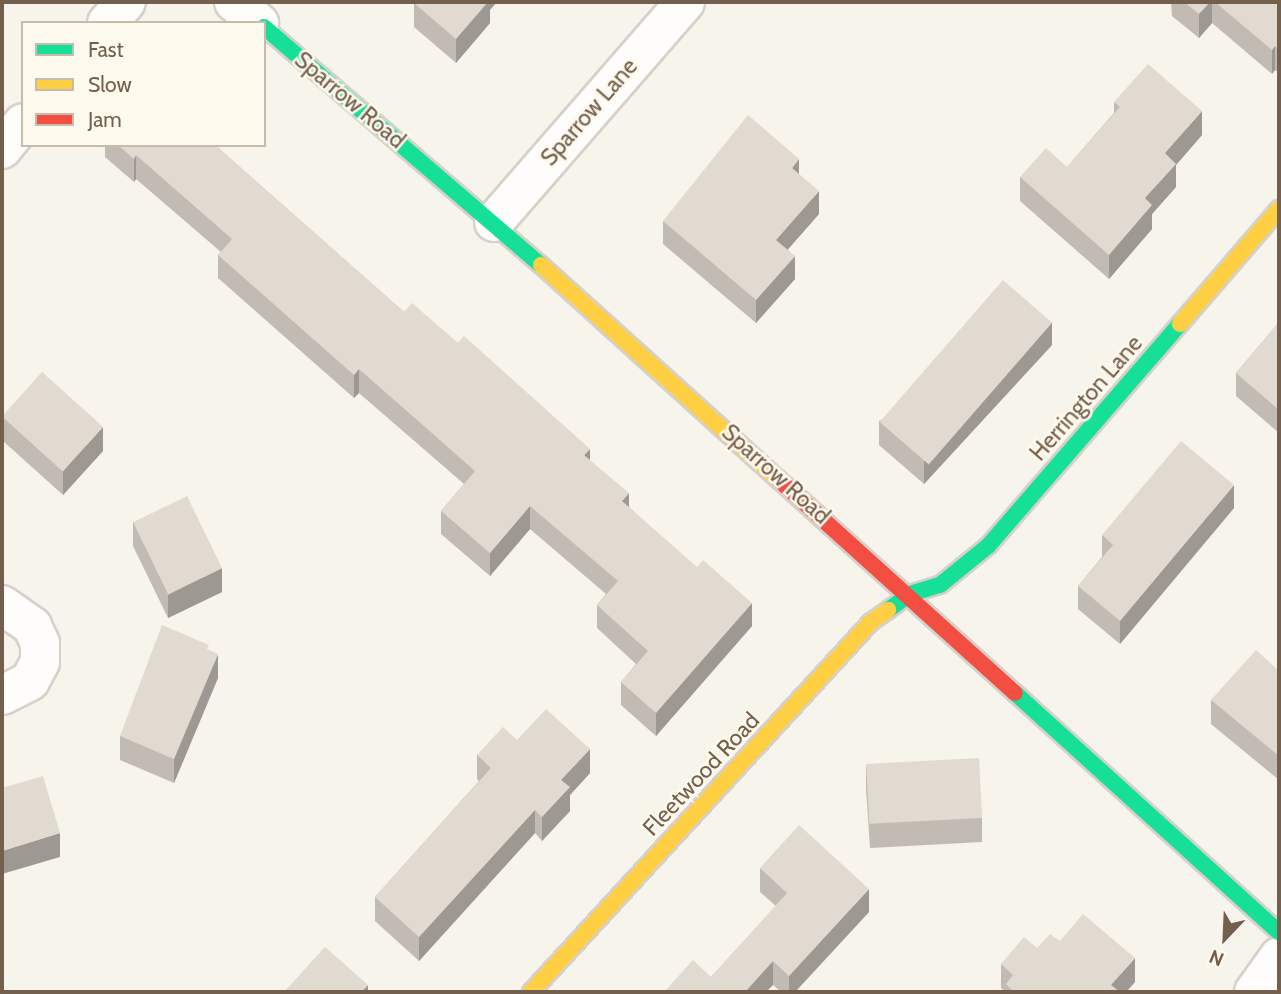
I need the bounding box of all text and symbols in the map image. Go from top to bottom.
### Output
legend [21,21,266,147]
text: Fast [88,37,124,62]
street label: Sparrow Road [289,46,411,154]
street label: Sparrow Lane [535,53,643,171]
text: Slow [88,72,132,97]
text: Jam [88,107,122,132]
street label: Herrington Lane [1024,330,1148,466]
street label: Sparrow Road [716,418,836,530]
street label: Fleetwood Road [637,707,765,841]
north arrow [1190,903,1260,973]
text: N [1206,945,1227,971]

